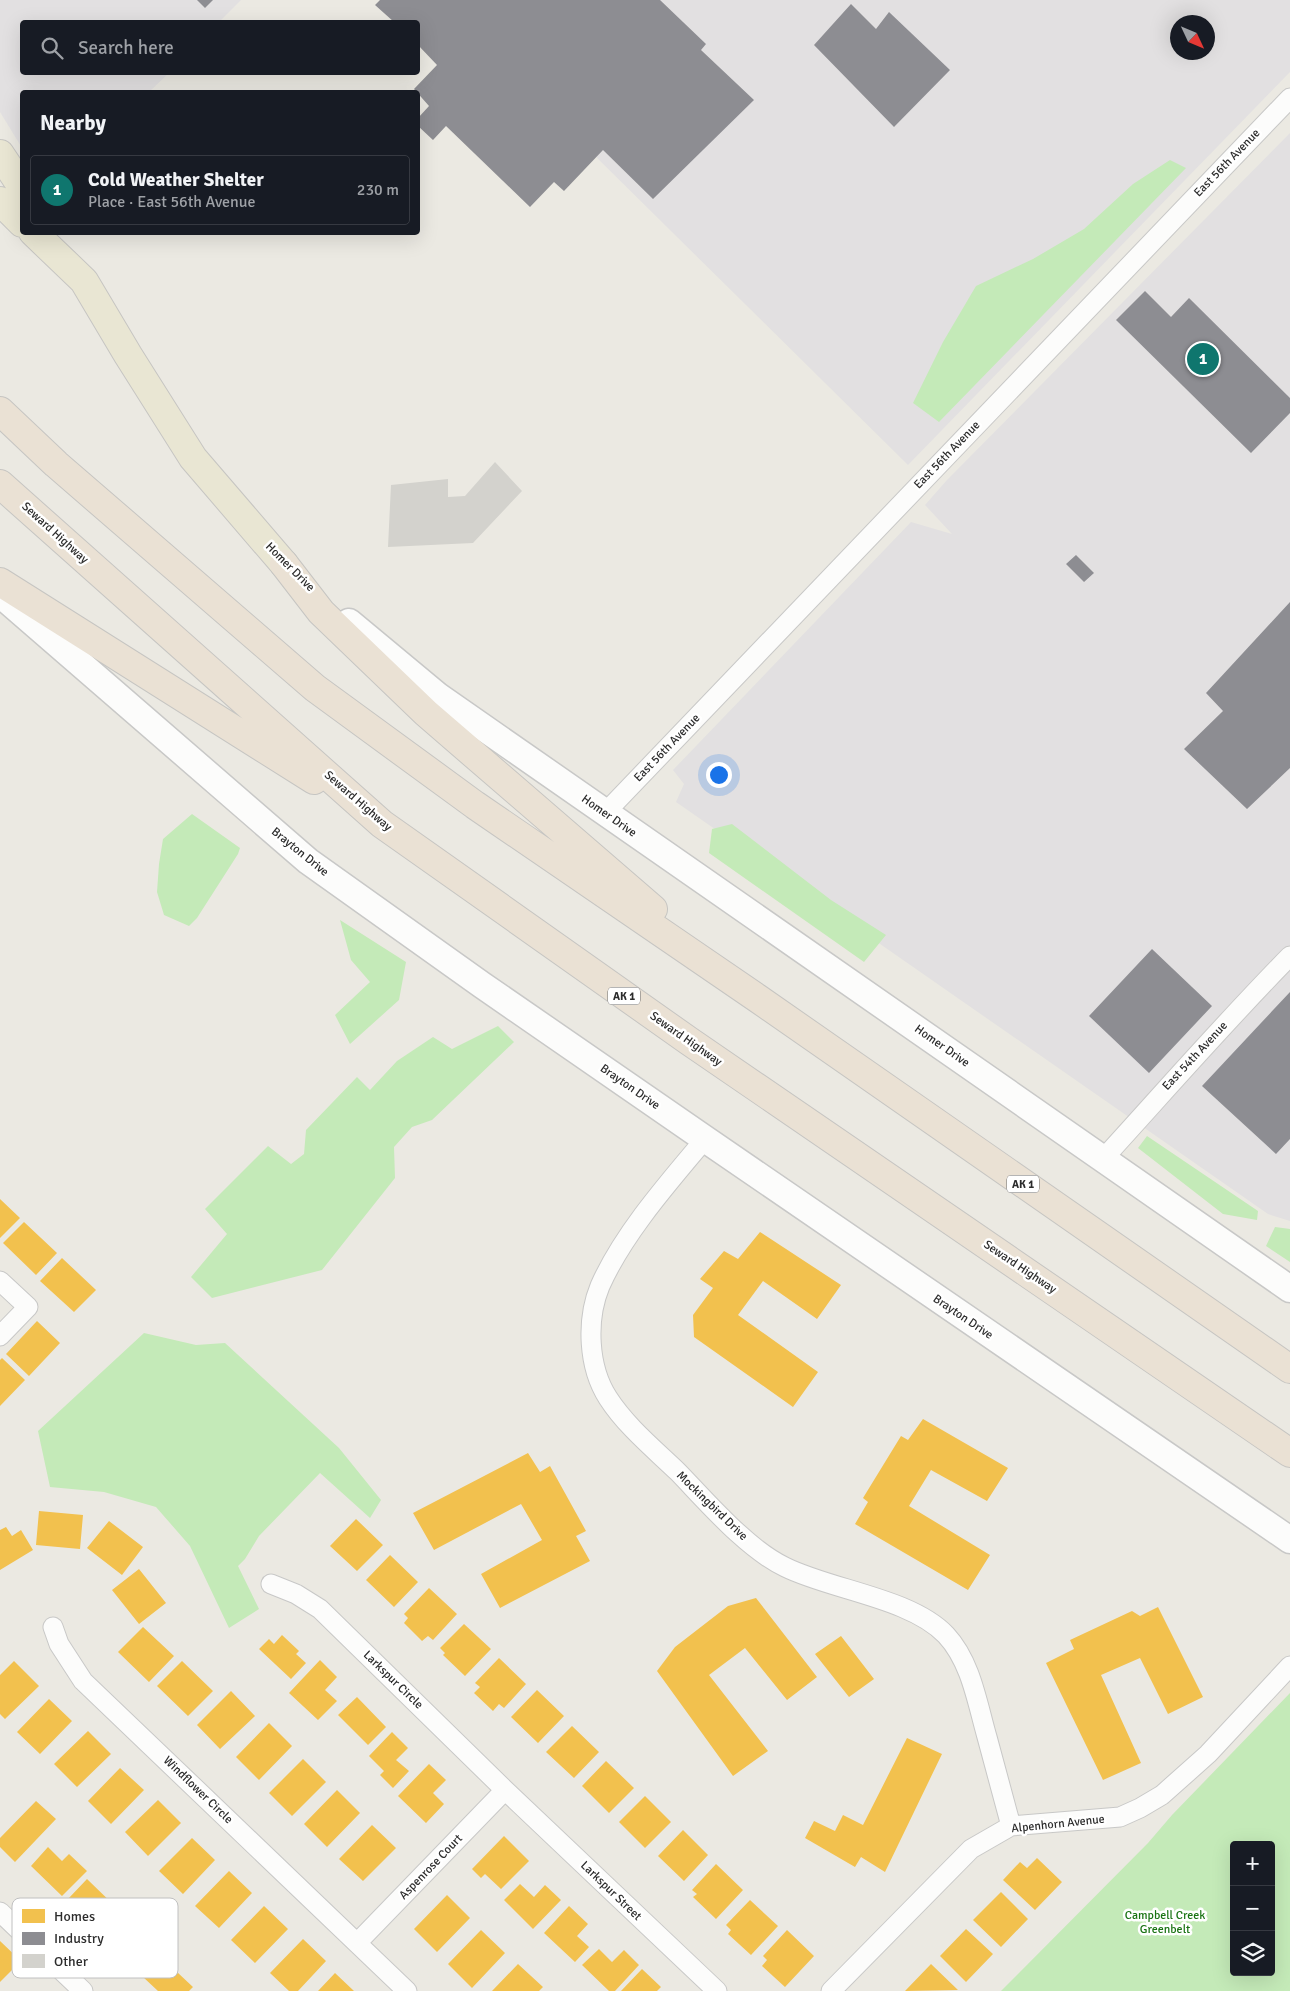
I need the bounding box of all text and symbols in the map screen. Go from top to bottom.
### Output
north arrow [1170,15,1215,60]
search box [20,20,420,75]
icon: search [38,34,66,62]
text: Search here [78,36,174,60]
text: Nearby [40,110,106,136]
street label: East 56th Avenue [1191,126,1263,200]
text: Cold Weather Shelter [88,168,264,192]
text: 1 [53,180,61,200]
text: 230 m [357,180,399,200]
text: Place · East 56th Avenue [88,192,256,212]
pin: 1 [1187,340,1219,378]
street label: East 56th Avenue [911,418,983,492]
street label: Seward Highway [19,499,92,567]
street label: Homer Drive [262,539,318,595]
street label: East 56th Avenue [631,711,703,785]
your location [706,762,732,788]
street label: Seward Highway [321,768,395,835]
street label: Homer Drive [579,792,639,840]
street label: Brayton Drive [268,824,332,880]
road number: AK 1 [608,988,640,1004]
street label: Seward Highway [647,1009,725,1070]
street label: East 54th Avenue [1159,1018,1231,1094]
street label: Homer Drive [912,1022,972,1070]
street label: Brayton Drive [597,1061,663,1113]
road number: AK 1 [1007,1176,1039,1192]
street label: Seward Highway [981,1237,1060,1297]
street label: Brayton Drive [930,1291,996,1343]
street label: Mockingbird Drive [673,1468,751,1544]
street label: Larkspur Circle [360,1648,426,1712]
street label: Windflower Circle [160,1753,236,1827]
street label: Alpenhorn Avenue [1011,1812,1105,1836]
street label: Aspenrose Court [396,1831,466,1903]
map controls [1230,1841,1275,1976]
button: + [1230,1841,1275,1886]
street label: Larkspur Street [577,1858,645,1924]
button: − [1230,1886,1275,1931]
legend [12,1898,178,1978]
text: Homes [54,1908,95,1925]
park label: Campbell Creek Greenbelt [1125,1908,1205,1937]
text: Industry [54,1930,104,1947]
button: layers [1230,1931,1275,1976]
text: Other [54,1953,89,1970]

